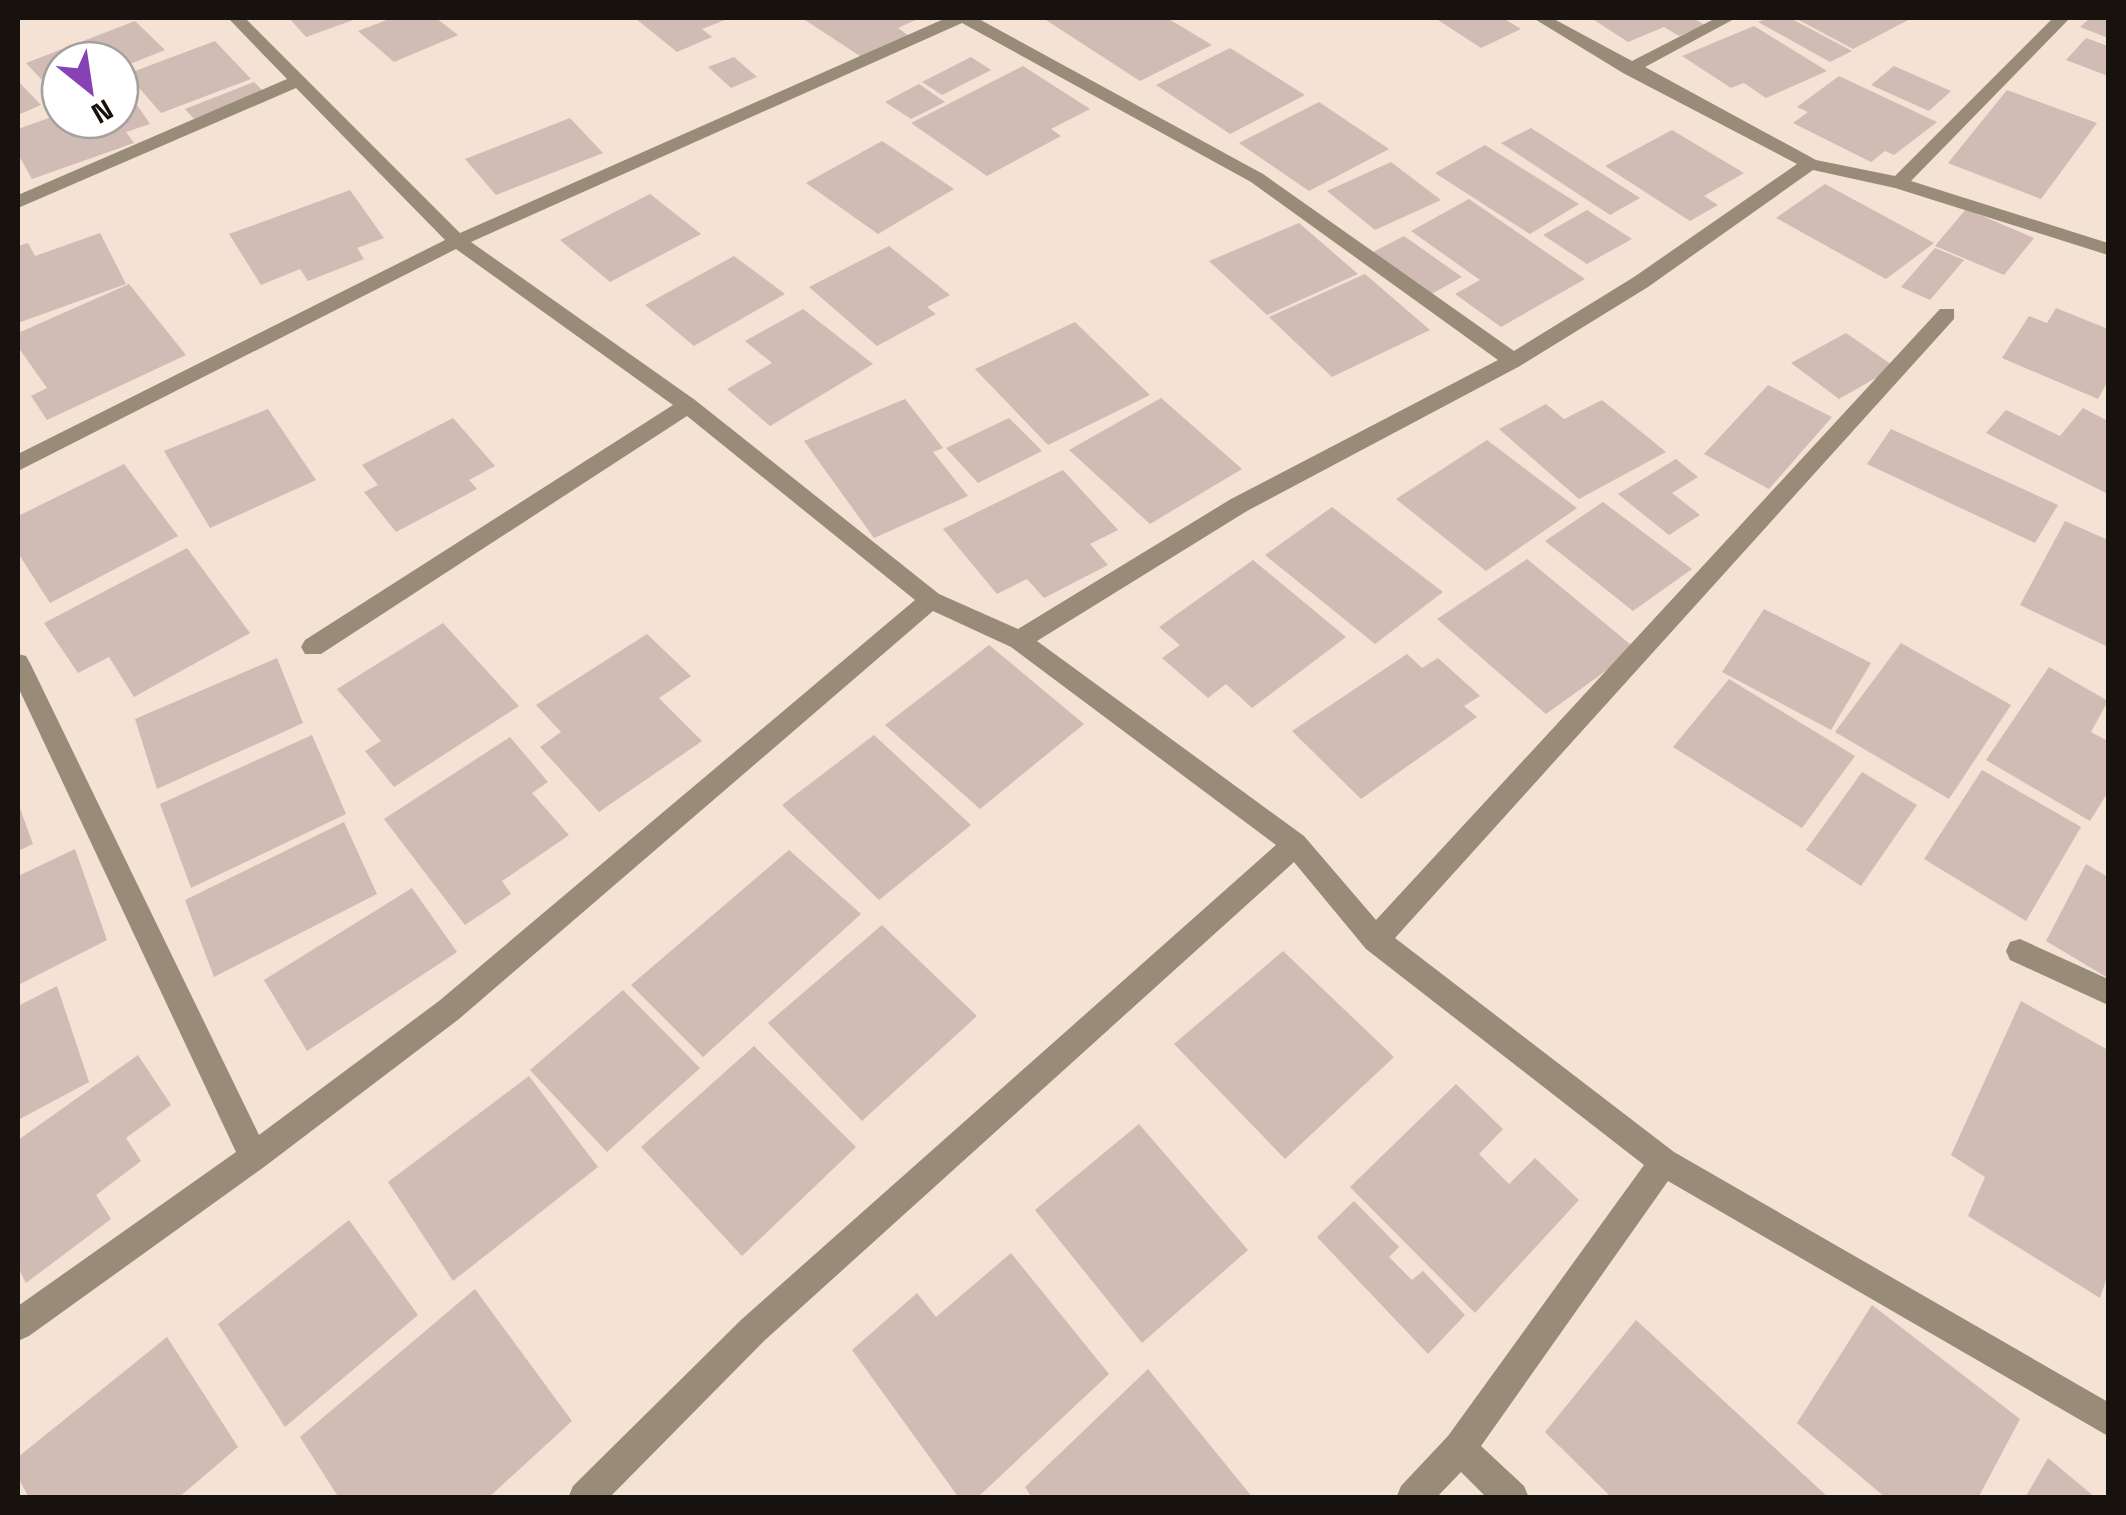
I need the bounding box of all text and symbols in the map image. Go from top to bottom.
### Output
north arrow [40,40,140,140]
text: N [85,91,120,132]

